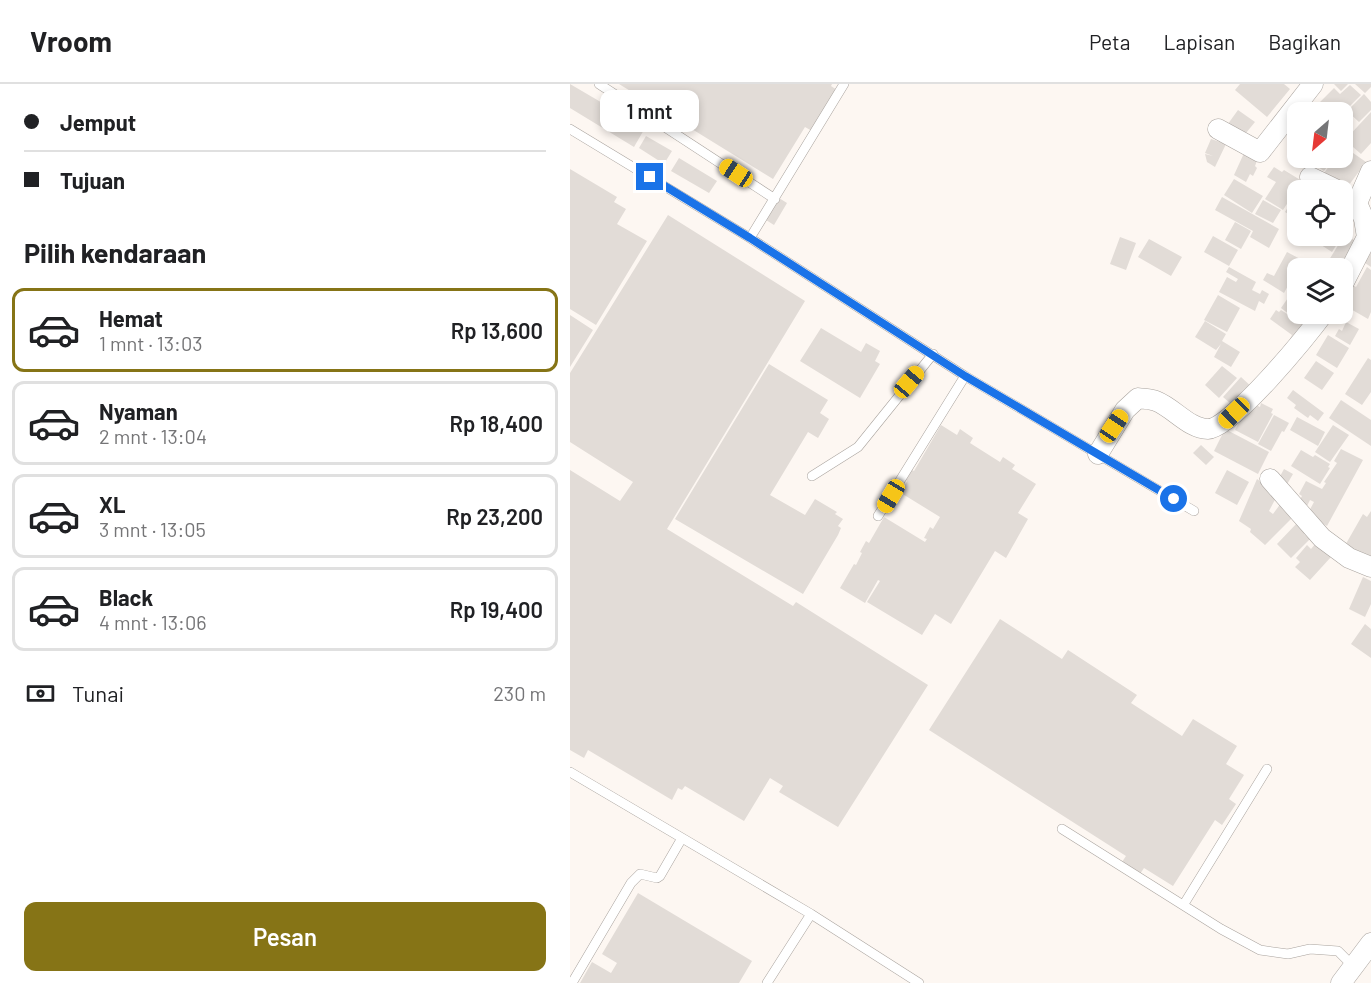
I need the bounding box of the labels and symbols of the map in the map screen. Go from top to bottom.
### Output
callout: 1 mnt [601,90,700,132]
north arrow [1287,102,1353,168]
car [716,156,756,190]
route end [636,163,663,190]
car [891,362,927,402]
car [1215,394,1253,432]
car [1096,406,1132,446]
car [874,476,908,516]
route start [1160,485,1187,512]

